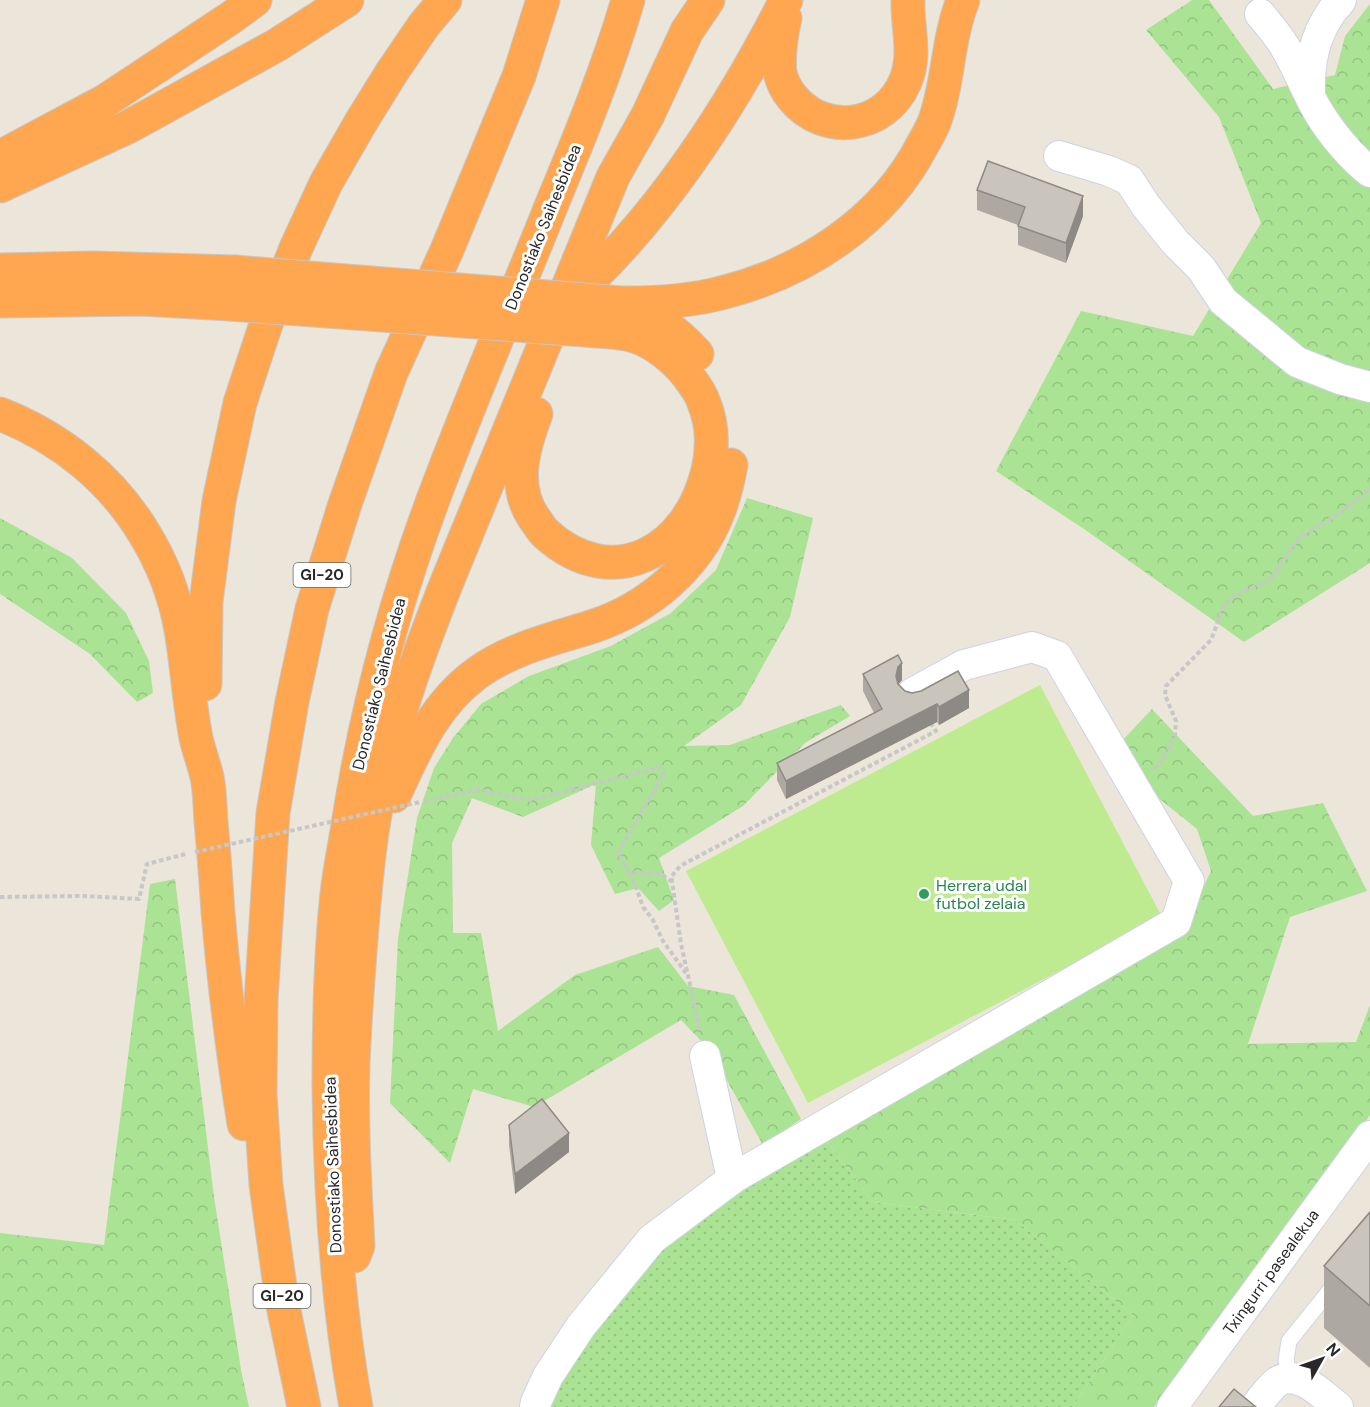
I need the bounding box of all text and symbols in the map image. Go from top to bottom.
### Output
street label: Donostiako Saihesbidea [500,141,586,313]
road number: GI-20 [294,563,350,587]
street label: Donostiako Saihesbidea [347,596,411,772]
place label: Herrera udal futbol zelaia [936,875,1027,914]
marker: Herrera udal futbol zelaia [917,887,931,901]
street label: Donostiako Saihesbidea [319,1076,347,1254]
street label: Txingurri pasealekua [1218,1205,1324,1339]
road number: GI-20 [254,1284,310,1308]
north arrow [1292,1329,1352,1389]
text: N [1321,1338,1345,1361]

